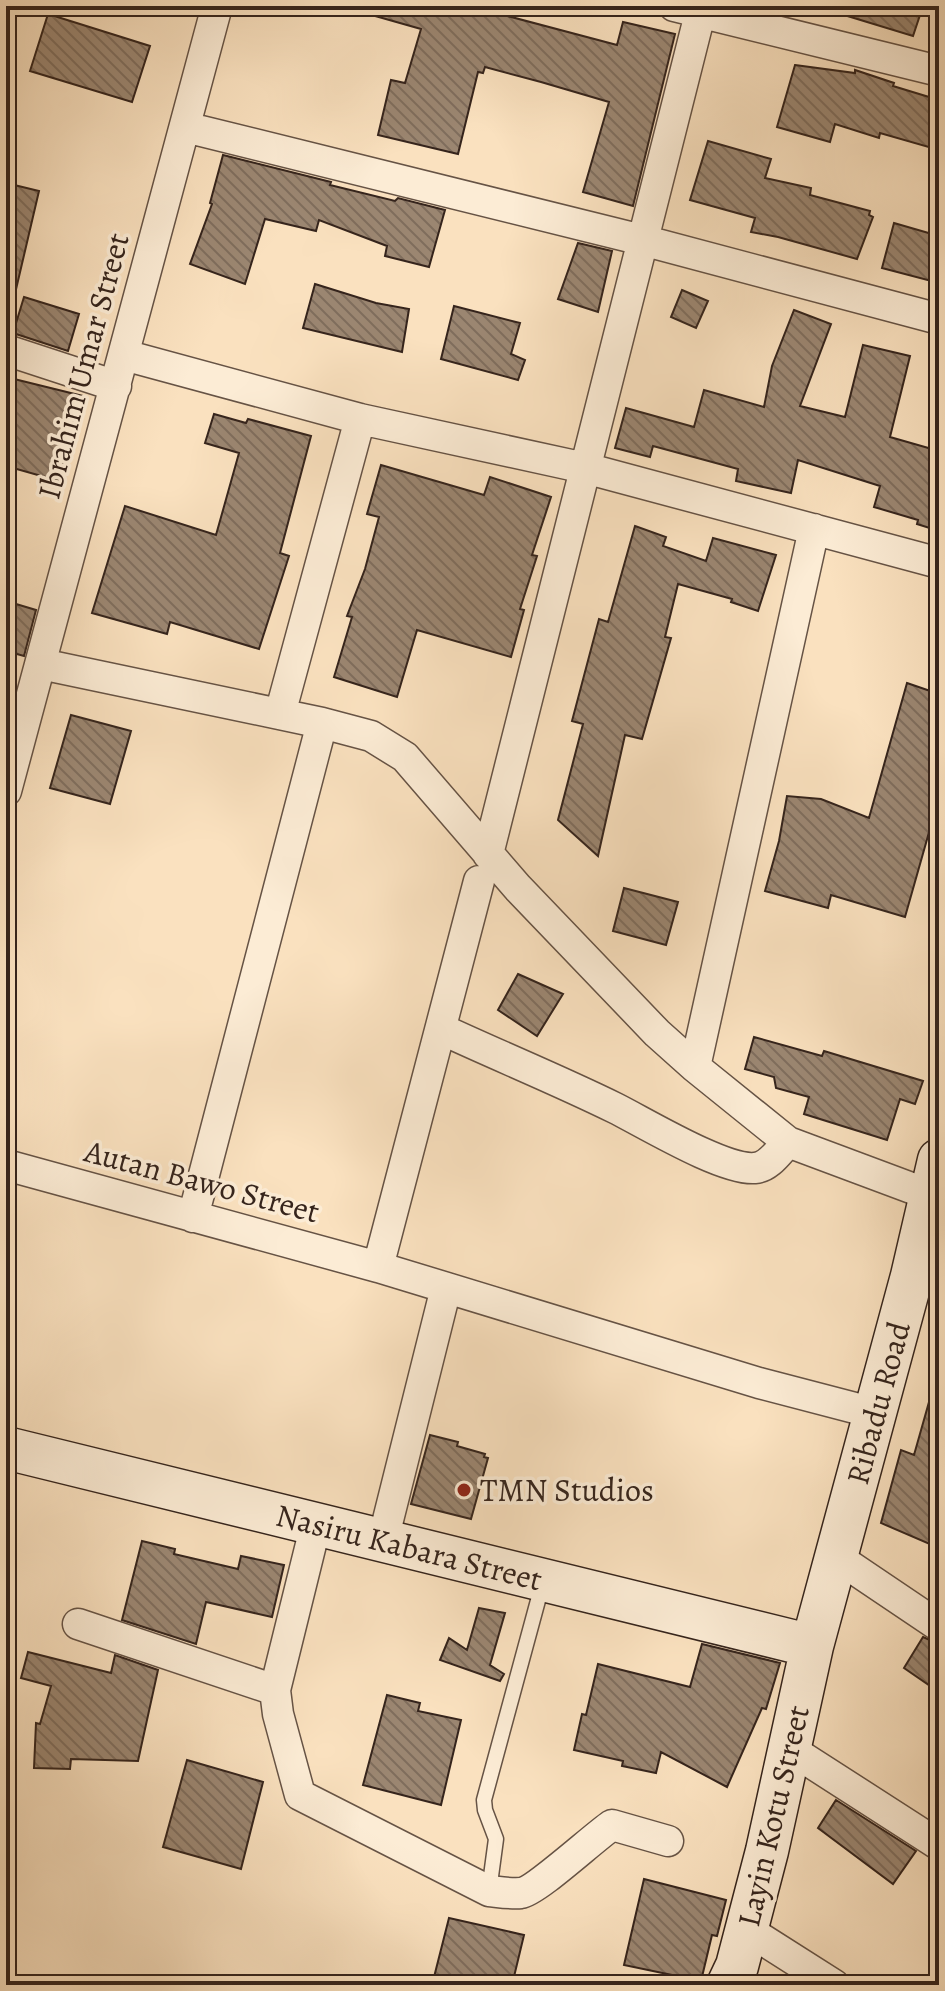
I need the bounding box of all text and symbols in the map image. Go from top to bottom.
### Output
street label: Ibrahim Umar Street [26,228,140,504]
street label: Autan Bawo Street [79,1128,324,1233]
street label: Ribadu Road [835,1316,921,1489]
place label: TMN Studios [480,1468,654,1512]
marker: TMN Studios [455,1481,473,1499]
street label: Nasiru Kabara Street [271,1493,547,1601]
street label: Layin Kotu Street [726,1701,820,1931]

